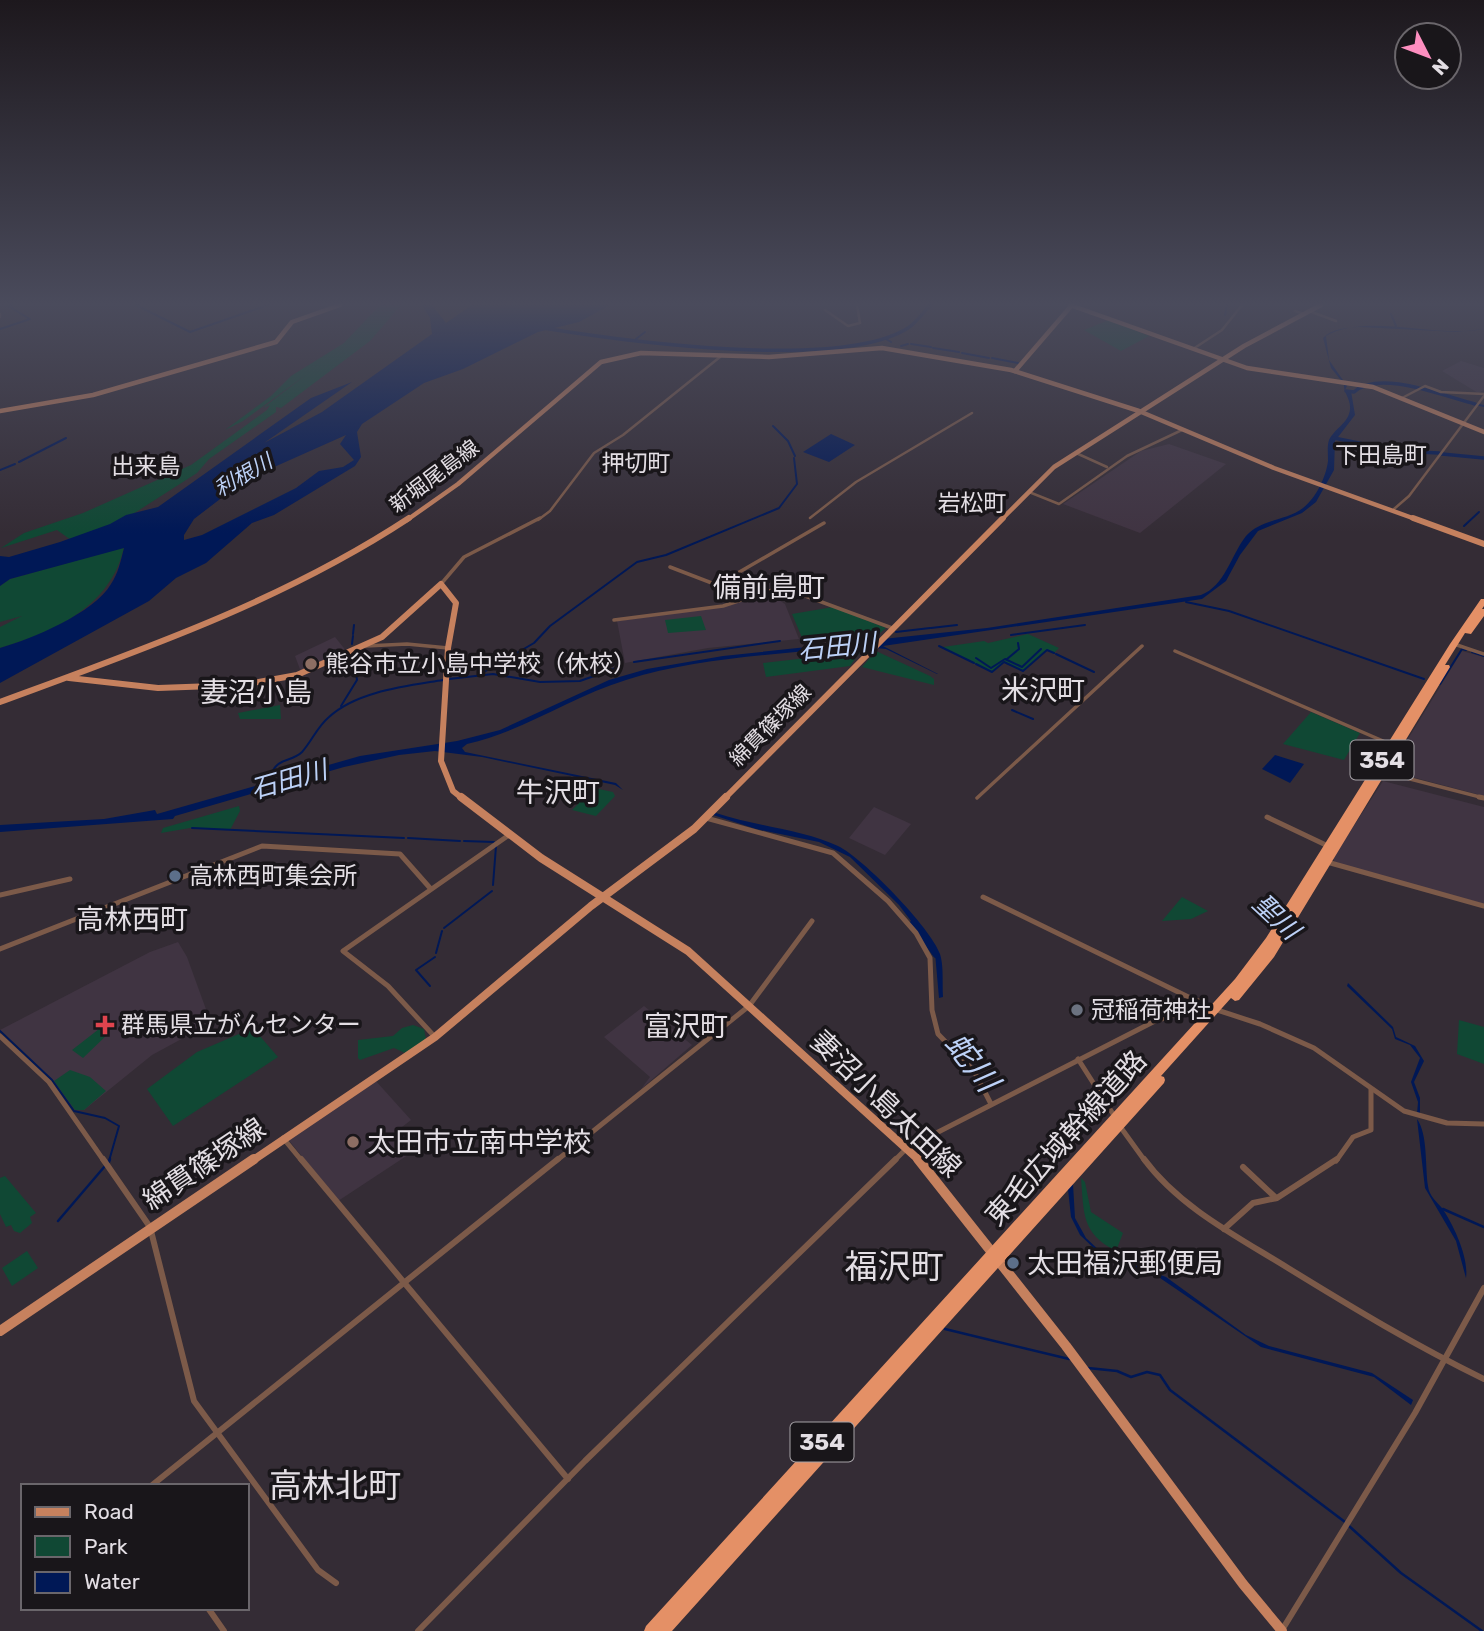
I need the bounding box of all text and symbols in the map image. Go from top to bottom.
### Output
north arrow [1393,21,1463,91]
text: N [1427,54,1453,80]
street label: 新堀尾島線 [385,434,483,518]
district label: 下田島町 [1335,441,1427,469]
water label: 利根川 [209,447,278,502]
district label: 押切町 [602,449,671,477]
district label: 出来島 [112,452,181,480]
district label: 岩松町 [938,489,1007,517]
district label: 備前島町 [713,571,825,604]
water label: 石田川 [797,627,880,666]
place label: 熊谷市立小島中学校（休校） [325,650,637,678]
marker: 熊谷市立小島中学校（休校） [303,656,319,672]
district label: 米沢町 [1001,674,1085,707]
district label: 妻沼小島 [200,676,312,709]
street label: 綿貫篠塚線 [724,679,816,771]
road number: 354 [1350,740,1414,780]
water label: 石田川 [247,754,334,806]
district label: 牛沢町 [516,776,600,809]
place label: 高林西町集会所 [189,862,357,890]
marker: 高林西町集会所 [167,868,183,884]
water label: 聖川 [1246,888,1308,948]
district label: 高林西町 [76,903,188,936]
place label: 冠稲荷神社 [1091,996,1211,1024]
marker: 冠稲荷神社 [1069,1002,1085,1018]
district label: 富沢町 [644,1010,728,1043]
place label: 群馬県立がんセンター [121,1011,361,1039]
marker: 群馬県立がんセンター [95,1015,115,1035]
street label: 妻沼小島太田線 [804,1024,968,1184]
water label: 蛇川 [937,1025,1009,1101]
street label: 東毛広域幹線道路 [979,1044,1153,1232]
street label: 綿貫篠塚線 [137,1111,271,1217]
place label: 太田市立南中学校 [367,1126,591,1159]
marker: 太田市立南中学校 [345,1134,361,1150]
district label: 福沢町 [845,1247,944,1286]
place label: 太田福沢郵便局 [1027,1247,1223,1280]
marker: 太田福沢郵便局 [1005,1255,1021,1271]
road number: 354 [790,1422,854,1462]
district label: 高林北町 [269,1466,401,1505]
legend [21,1484,248,1610]
text: Road [84,1499,134,1524]
text: Park [84,1534,128,1559]
text: Water [84,1569,140,1594]

